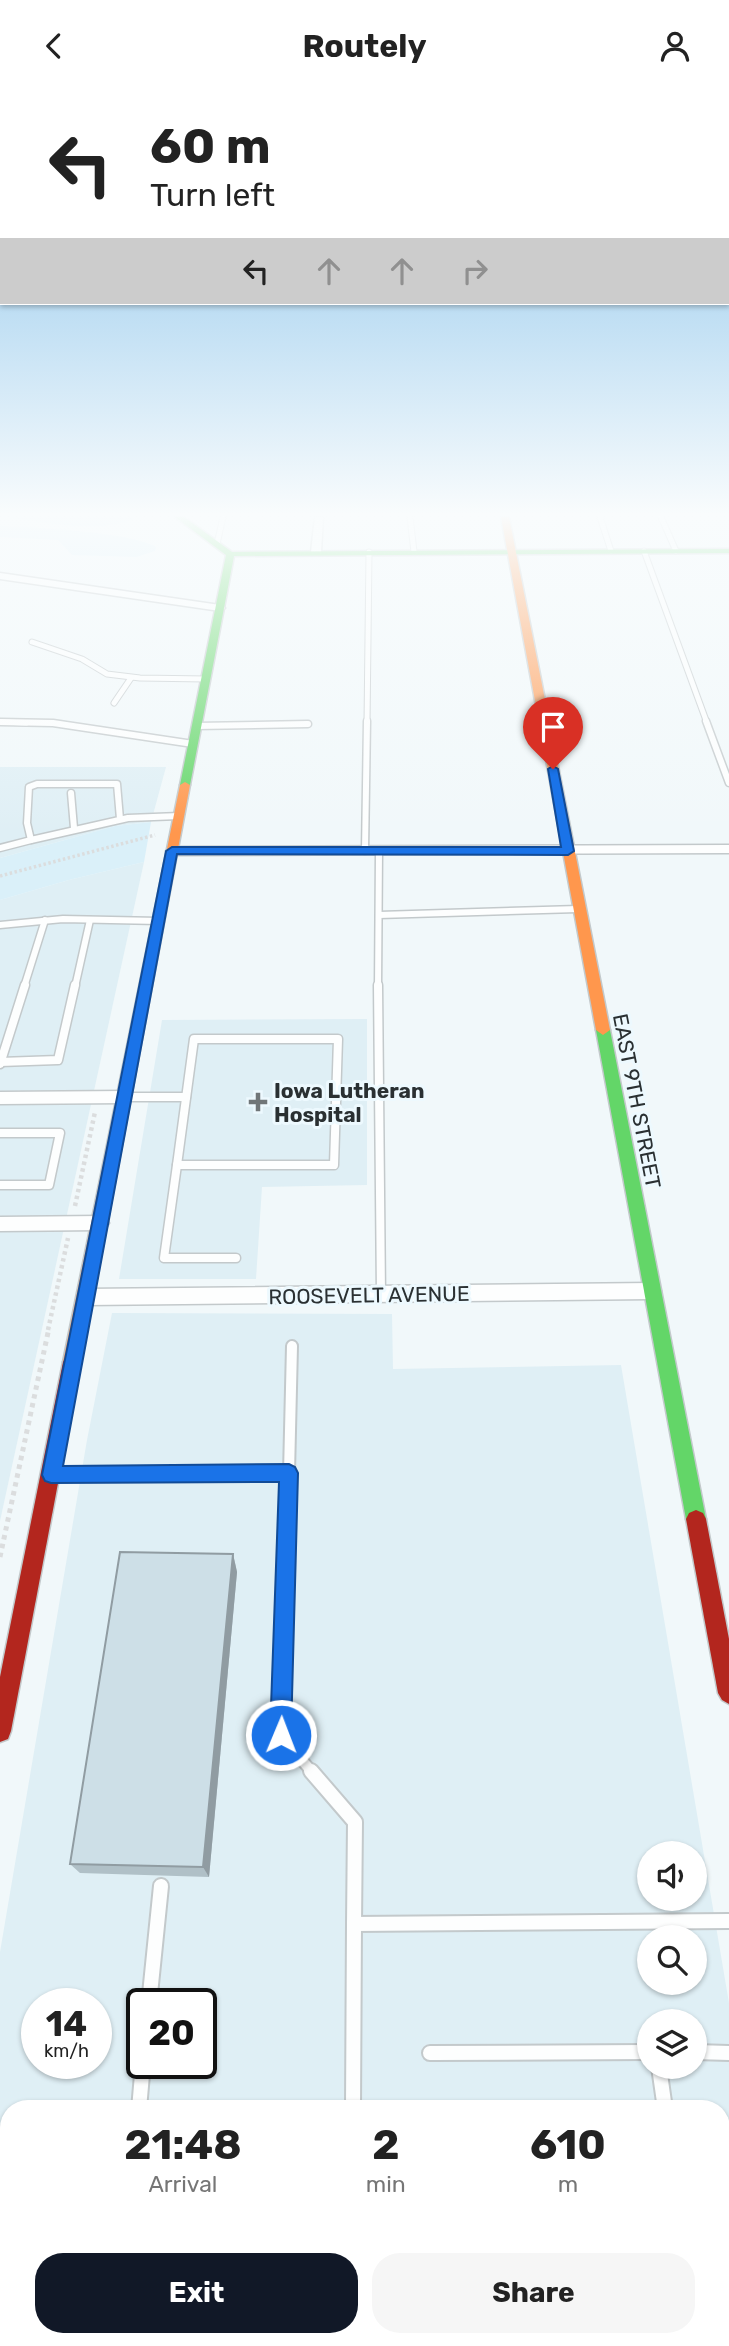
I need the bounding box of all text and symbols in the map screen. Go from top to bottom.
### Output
icon: back [35,27,73,65]
text: Routely [302,27,427,65]
icon: person [656,27,694,65]
text: 60 m [150,117,271,175]
icon: left [35,119,126,210]
text: Turn left [150,176,275,214]
icon: left [237,252,275,290]
icon: ahead [310,252,348,290]
icon: ahead [383,252,421,290]
icon: right [456,252,494,290]
pin [523,697,583,769]
icon: arrive [534,708,572,746]
street label: EAST 9TH STREET [608,1012,666,1190]
place label: Iowa Lutheran Hospital [274,1078,424,1127]
marker: Iowa Lutheran Hospital [248,1092,268,1112]
street label: ROOSEVELT AVENUE [268,1281,470,1309]
position arrow [244,1698,318,1772]
map controls [637,1841,707,2079]
button: sound [637,1841,707,1911]
button: search [637,1925,707,1995]
speed limit sign: 20 [126,1988,217,2079]
text: 14 [46,2003,87,2045]
button: layers [637,2009,707,2079]
text: km/h [44,2040,89,2062]
text: 21:48 [124,2120,242,2170]
text: 2 [372,2120,399,2170]
text: 610 [530,2120,606,2170]
text: Arrival [148,2170,217,2198]
text: min [366,2170,406,2198]
text: m [558,2170,578,2198]
button: Exit [35,2253,358,2333]
button: Share [372,2253,695,2333]

